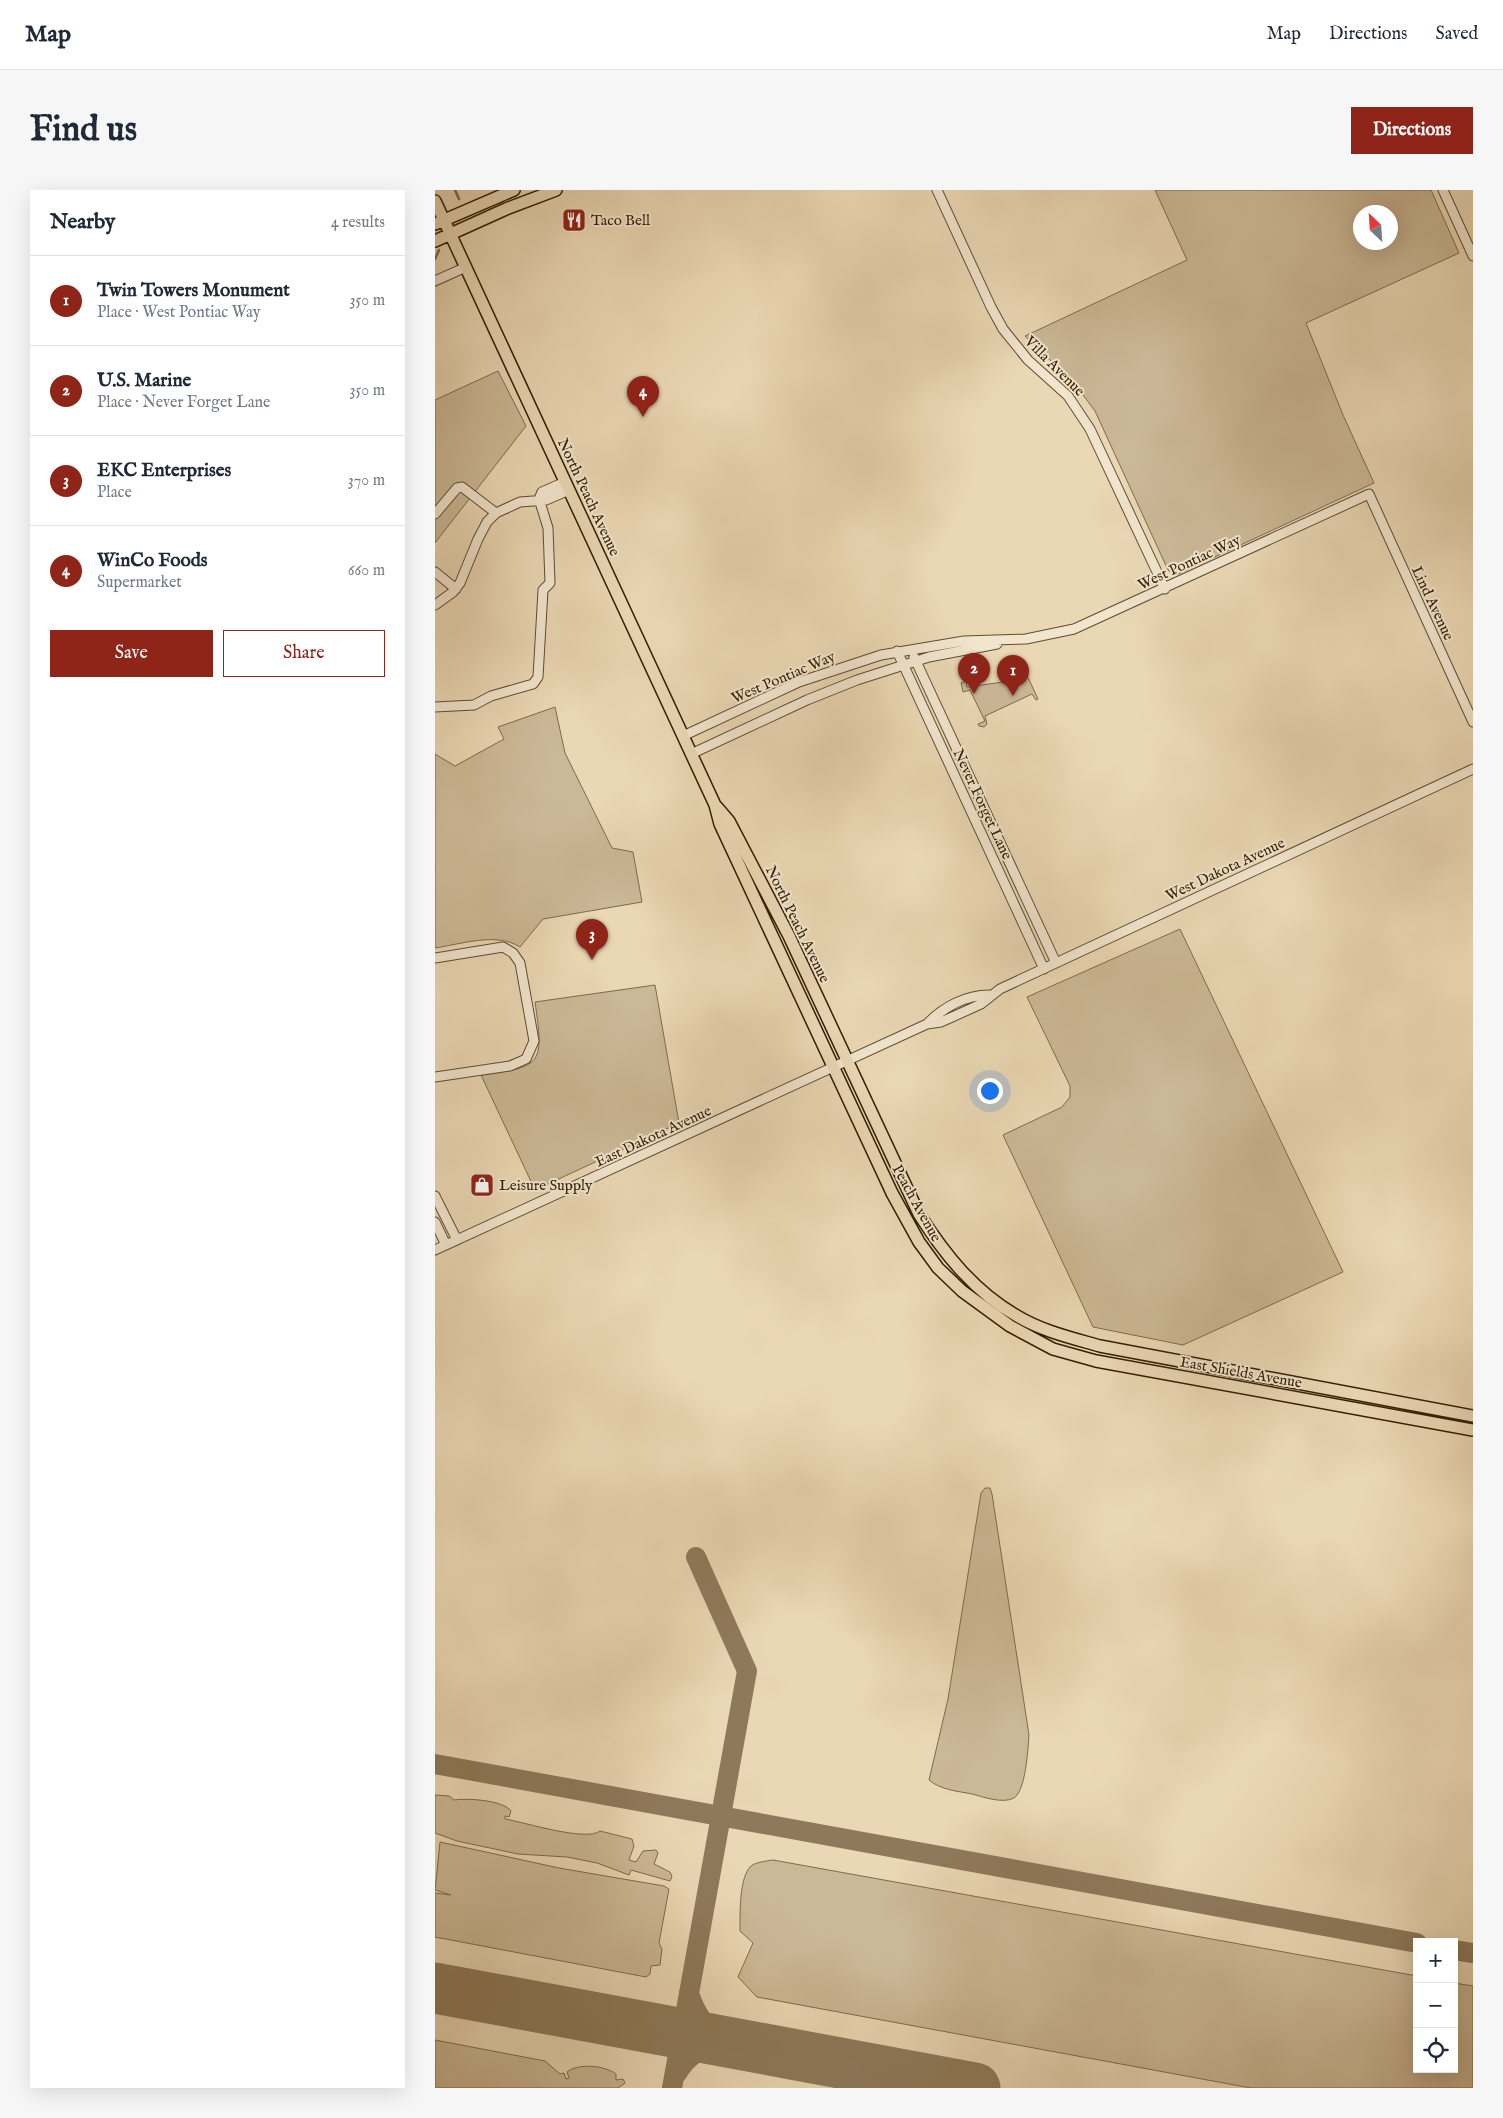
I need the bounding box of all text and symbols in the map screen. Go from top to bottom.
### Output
text: Map [25,19,71,50]
text: Map [1267,23,1301,46]
text: Directions [1329,23,1407,46]
text: Saved [1435,23,1478,46]
button: Directions [1351,107,1473,154]
text: Find us [30,108,137,153]
north arrow [1353,205,1398,250]
restaurant icon: Taco Bell [561,207,587,233]
text: Nearby [50,209,115,236]
place label: Taco Bell [591,211,651,230]
text: 4 results [331,213,385,233]
text: Twin Towers Monument [97,279,290,303]
text: 1 [63,291,69,311]
text: 350 m [350,291,385,311]
text: Place · West Pontiac Way [97,303,261,323]
street label: Villa Avenue [1020,331,1089,401]
text: U.S. Marine [97,369,191,393]
pin: 4 [627,376,659,417]
text: 2 [62,381,70,401]
text: 350 m [350,381,385,401]
text: Place · Never Forget Lane [97,393,270,413]
street label: North Peach Avenue [553,435,624,559]
text: EKC Enterprises [97,459,231,483]
text: 3 [63,471,69,491]
text: 370 m [348,471,385,491]
text: Place [97,483,132,503]
street label: West Pontiac Way [1135,530,1244,595]
text: WinCo Foods [97,549,207,573]
text: 4 [62,561,70,581]
text: 660 m [348,561,385,581]
street label: Lind Avenue [1407,563,1458,643]
text: Supermarket [97,573,182,593]
button: Save [50,630,213,677]
button: Share [223,630,385,677]
street label: West Pontiac Way [728,647,839,708]
pin: 2 [958,653,990,694]
pin: 1 [997,655,1029,696]
street label: Never Forget Lane [949,746,1017,863]
street label: West Dakota Avenue [1163,833,1288,905]
street label: North Peach Avenue [761,863,834,986]
pin: 3 [576,919,608,960]
your location [977,1078,1003,1104]
street label: East Dakota Avenue [592,1101,714,1172]
street label: Peach Avenue [888,1161,946,1245]
shop icon: Leisure Supply [469,1172,495,1198]
place label: Leisure Supply [499,1176,593,1195]
street label: East Shields Avenue [1178,1352,1303,1393]
map controls [1413,1938,1458,2073]
button: + [1413,1938,1458,1983]
button: − [1413,1983,1458,2028]
button: locate [1413,2028,1458,2073]

